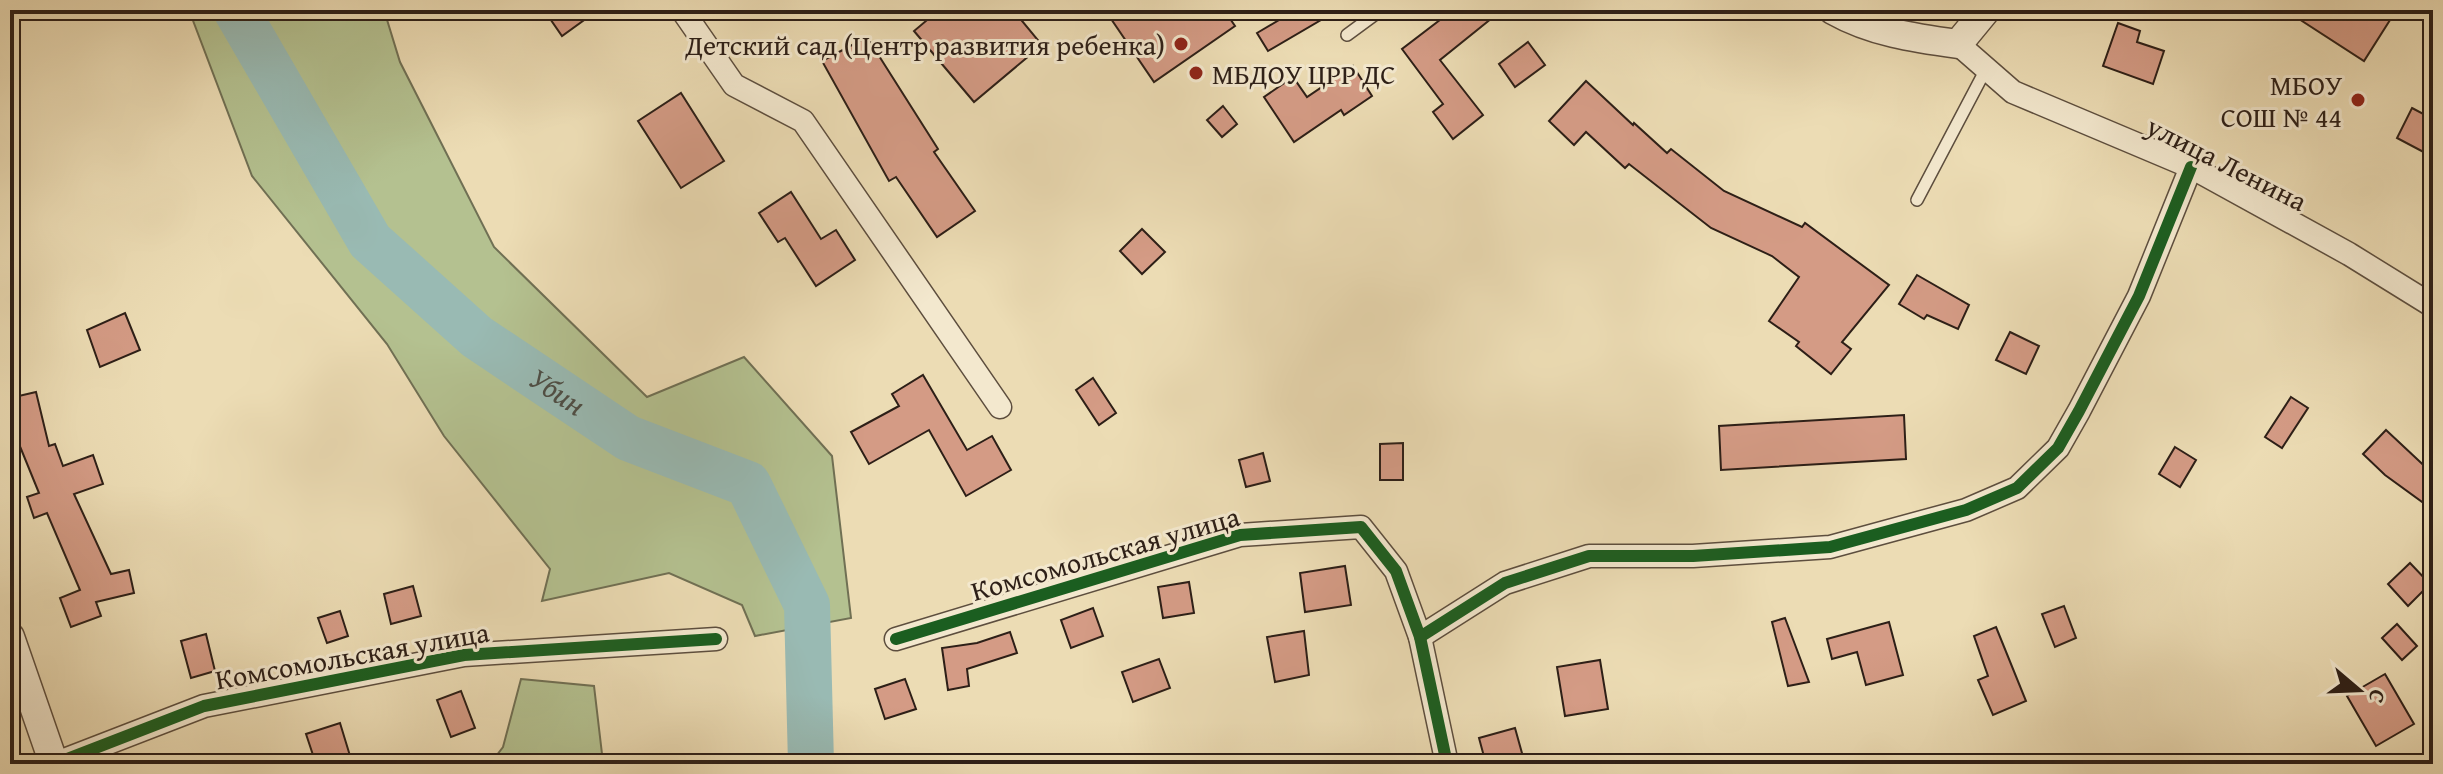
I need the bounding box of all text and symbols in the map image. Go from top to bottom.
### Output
place label: Детский сад (Центр развития ребенка) [684,24,1165,65]
marker: Детский сад (Центр развития ребенка) [1172,35,1190,53]
place label: МБДОУ ЦРР ДС [1212,53,1395,94]
marker: МБДОУ ЦРР ДС [1187,64,1205,82]
place label: МБОУ СОШ № 44 [2221,64,2343,137]
marker: МБОУ СОШ № 44 [2349,91,2367,109]
street label: улица Ленина [2139,105,2315,221]
water label: Убин [521,356,595,426]
street label: Комсомольская улица [966,495,1245,611]
street label: Комсомольская улица [212,611,493,699]
north arrow [2319,650,2399,730]
text: С [2361,685,2395,708]

